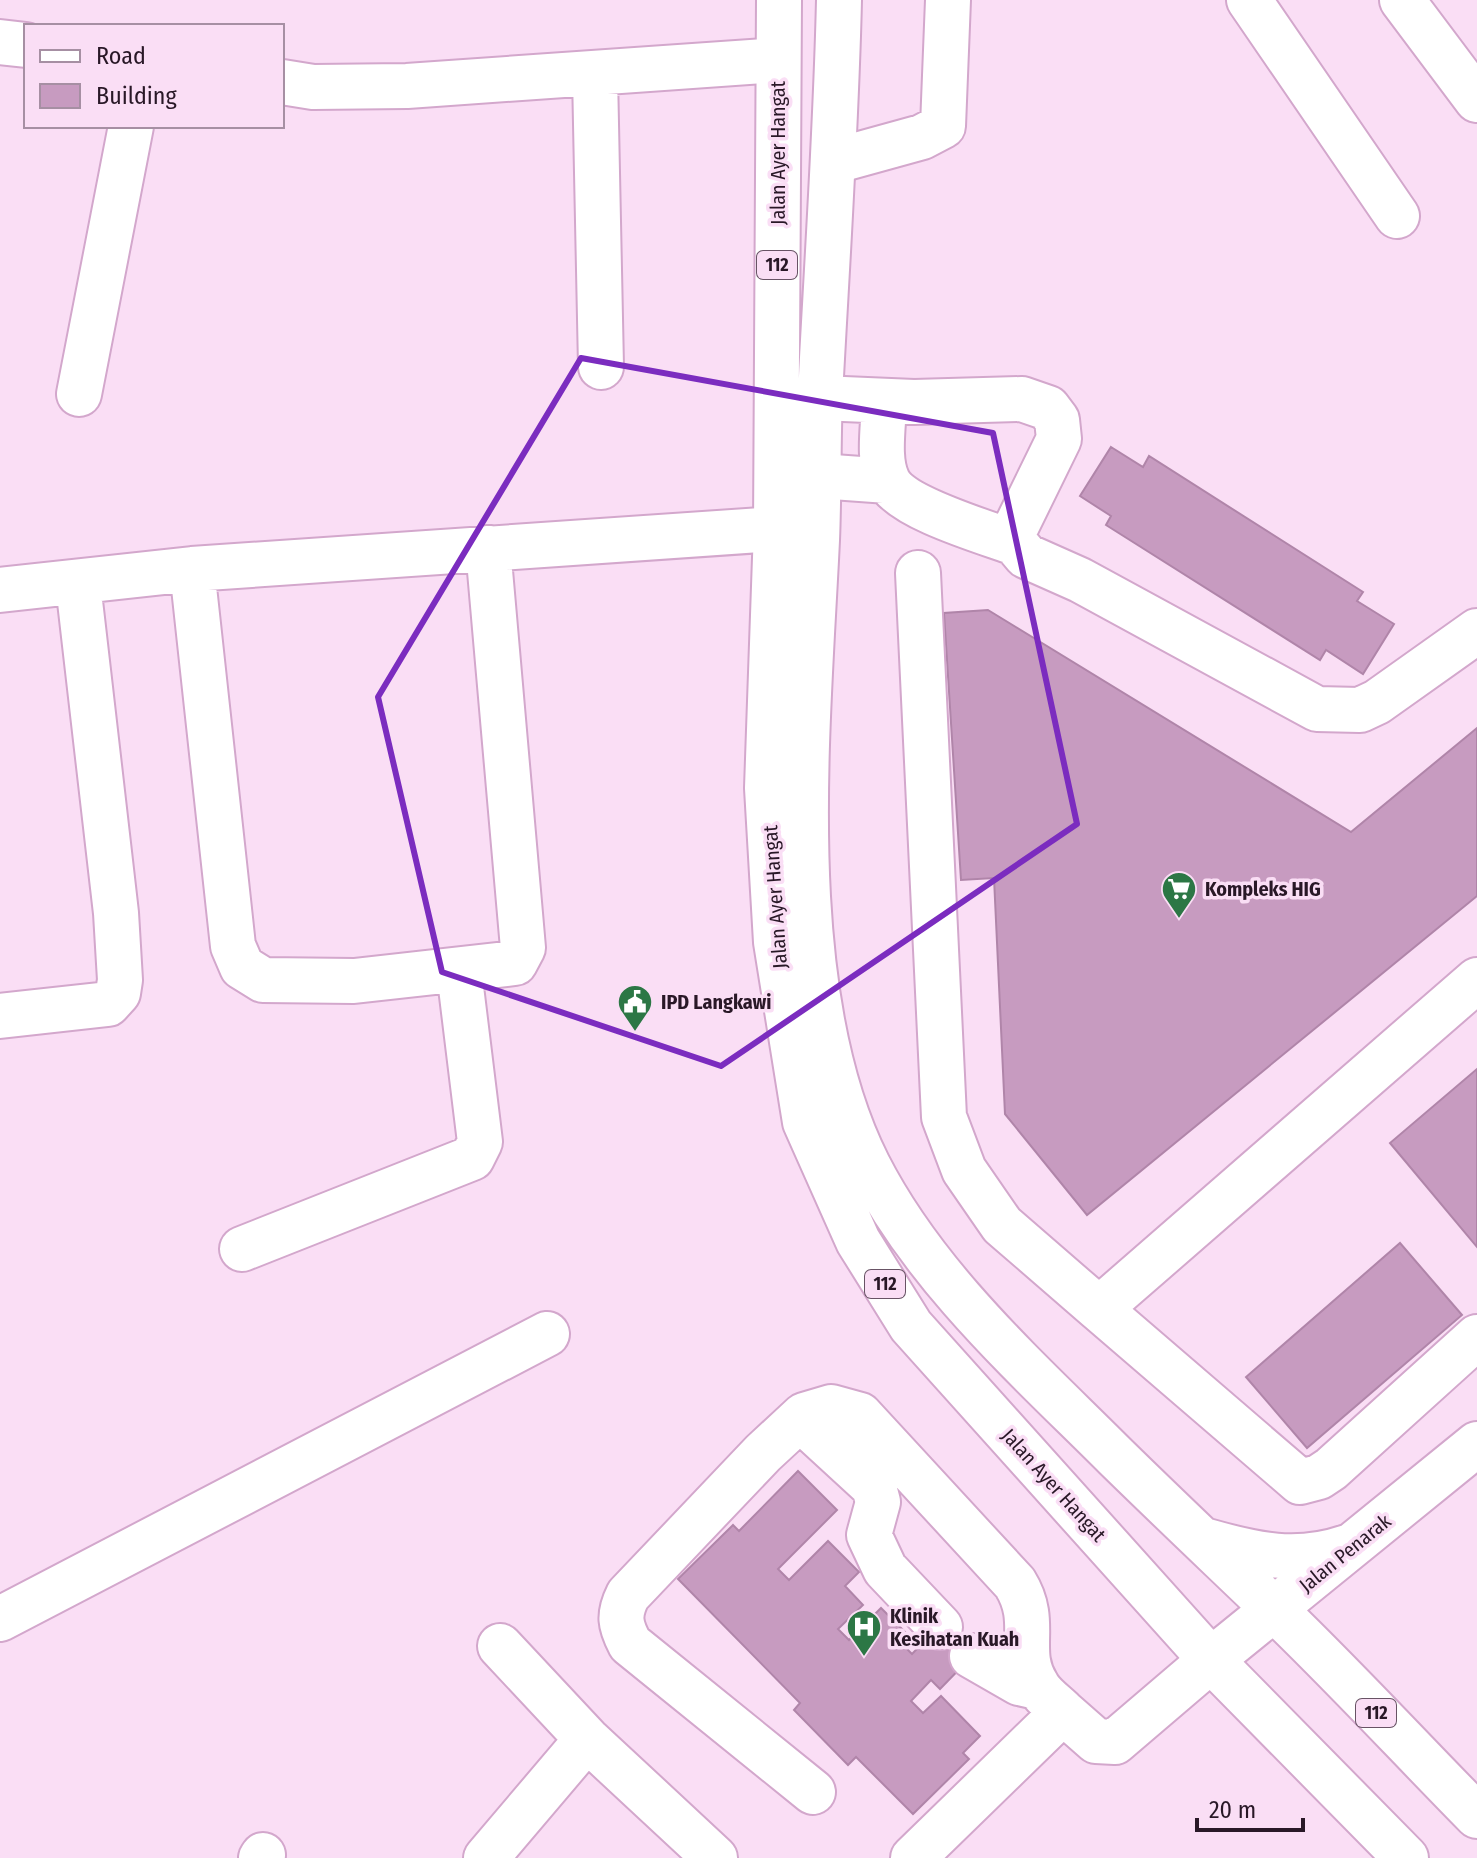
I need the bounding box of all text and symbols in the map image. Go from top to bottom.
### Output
legend [24,24,284,128]
text: Road [96,42,146,70]
street label: Jalan Ayer Hangat [766,81,790,225]
text: Building [96,82,178,110]
road number: 112 [757,251,797,279]
street label: Jalan Ayer Hangat [758,824,792,970]
supermarket icon: Kompleks HIG [1160,870,1198,920]
place label: Kompleks HIG [1205,877,1321,901]
public building icon: IPD Langkawi [616,983,654,1033]
place label: IPD Langkawi [661,990,772,1014]
road number: 112 [865,1270,905,1298]
street label: Jalan Ayer Hangat [997,1423,1111,1547]
street label: Jalan Penarak [1294,1508,1396,1597]
place label: Klinik Kesihatan Kuah [890,1604,1019,1651]
hospital icon: Klinik Kesihatan Kuah [845,1608,883,1658]
road number: 112 [1356,1699,1396,1727]
scale bar [1197,1782,1303,1832]
text: 20 m [1209,1796,1256,1824]

